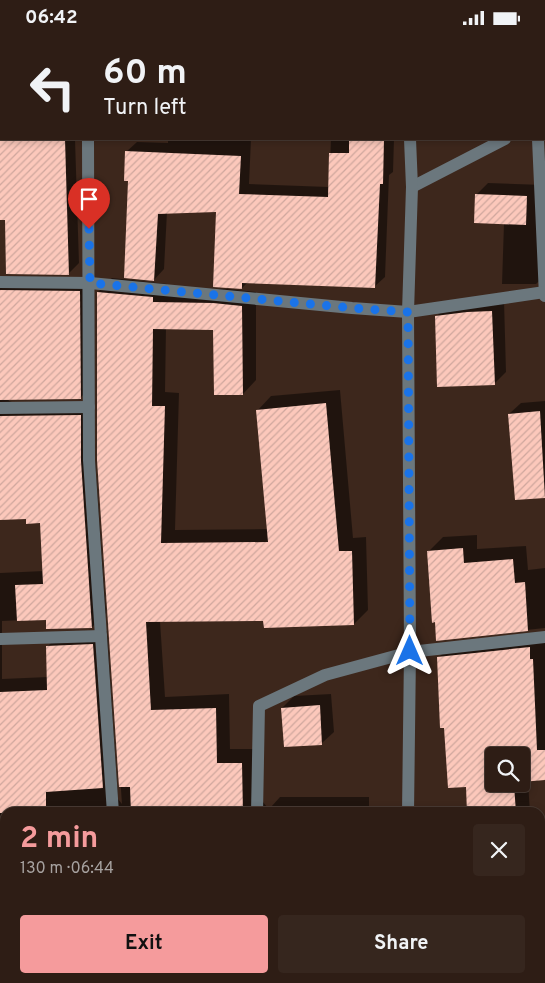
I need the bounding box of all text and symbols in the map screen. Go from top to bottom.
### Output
text: 06:42 [25,6,78,30]
text: 60 m [103,52,187,96]
icon: left [20,55,85,120]
text: Turn left [103,95,186,122]
pin [68,178,110,229]
icon: arrive [75,185,103,213]
position arrow [383,624,435,676]
map controls [485,747,530,792]
button: search [485,747,530,792]
text: 2 min [20,821,98,858]
button: close [473,824,525,876]
text: 130 m · 06:44 [20,859,114,879]
button: Exit [20,915,268,973]
button: Share [278,915,525,973]

